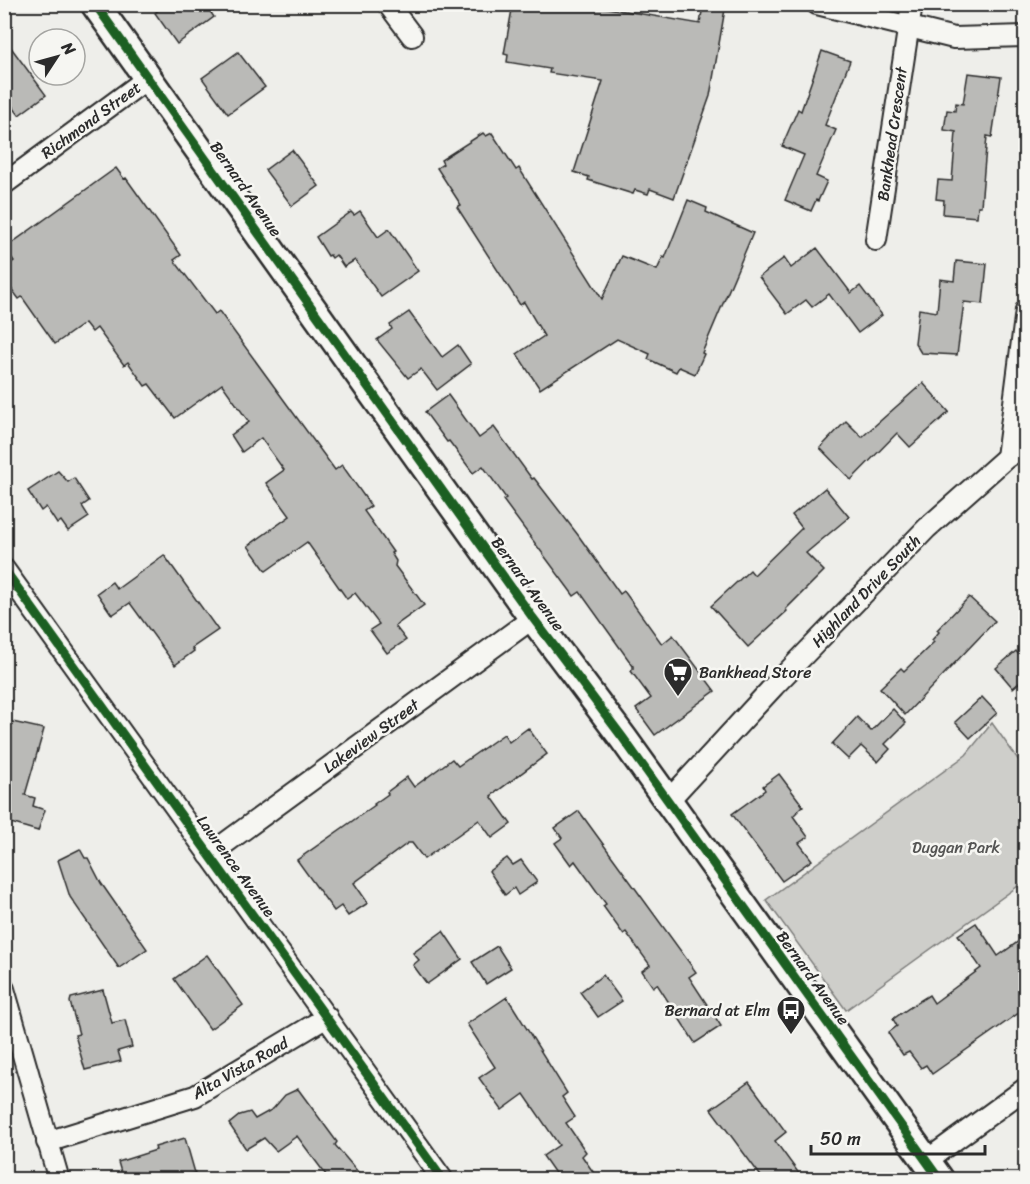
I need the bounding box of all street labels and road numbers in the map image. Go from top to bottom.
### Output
street label: Bankhead Crescent [868,65,916,203]
street label: Richmond Street [34,73,148,167]
street label: Bernard Avenue [202,135,290,243]
street label: Highland Drive South [804,528,928,654]
street label: Bernard Avenue [483,530,573,638]
street label: Lakeview Street [317,691,426,781]
street label: Lawrence Avenue [189,809,283,924]
street label: Bernard Avenue [768,924,858,1032]
street label: Alta Vista Road [185,1028,295,1108]

